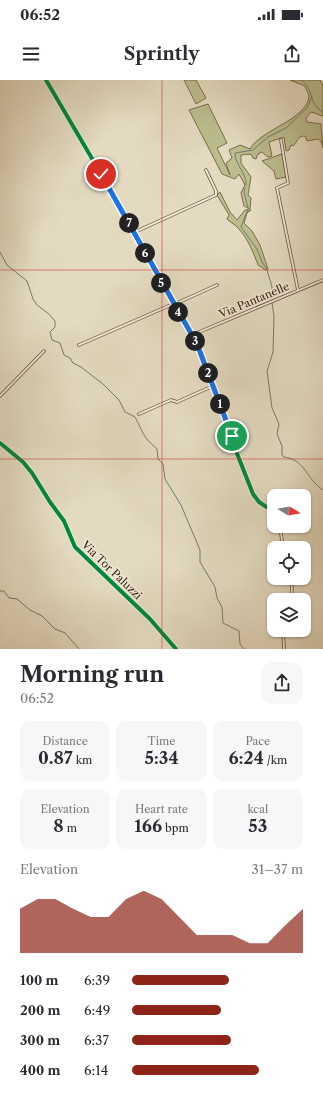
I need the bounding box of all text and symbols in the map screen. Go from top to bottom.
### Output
text: 06:52 [20,5,60,24]
icon: menu [20,43,42,65]
text: Sprintly [124,43,199,65]
icon: share [281,43,303,65]
pin [84,157,118,191]
icon: check [90,163,112,185]
pin: 7 [119,213,139,233]
text: 7 [126,216,132,230]
pin: 6 [135,243,155,263]
text: 6 [142,246,148,260]
pin: 5 [151,273,171,293]
text: 5 [158,276,164,290]
street label: Via Pantanelle [216,279,291,322]
pin: 4 [168,302,188,322]
text: 4 [175,305,181,319]
pin: 3 [185,331,205,351]
text: 3 [192,334,198,348]
pin: 2 [198,363,218,383]
text: 2 [205,366,211,380]
pin: 1 [210,394,230,414]
text: 1 [218,397,222,411]
pin [215,419,249,453]
icon: arrive [221,425,243,447]
north arrow [267,489,311,533]
map controls [267,489,311,637]
street label: Via Tor Paluzzi [78,537,146,603]
button: locate [267,541,311,585]
button: layers [267,593,311,637]
text: Morning run [20,661,164,688]
button: share [261,662,303,704]
text: 06:52 [20,690,54,706]
text: Distance [42,734,88,748]
text: Time [148,734,175,748]
text: Pace [245,734,270,748]
text: 0.87 [38,748,73,768]
text: 5:34 [144,748,179,768]
text: 6:24 [228,748,264,768]
text: km [73,753,92,767]
text: /km [264,753,287,767]
text: Elevation [41,802,90,816]
text: Heart rate [135,802,188,816]
text: kcal [247,802,268,816]
text: 8 [53,816,64,836]
text: 166 [134,816,162,836]
text: 53 [248,816,267,836]
text: m [64,821,77,835]
text: bpm [162,821,189,835]
text: Elevation [20,861,78,877]
text: 31–37 m [252,861,303,877]
text: 100 m [20,972,59,988]
text: 6:39 [84,972,110,988]
text: 200 m [20,1002,60,1018]
text: 6:49 [84,1002,110,1018]
text: 300 m [20,1032,60,1048]
text: 6:37 [84,1032,109,1048]
text: 400 m [20,1062,60,1078]
text: 6:14 [84,1062,108,1078]

